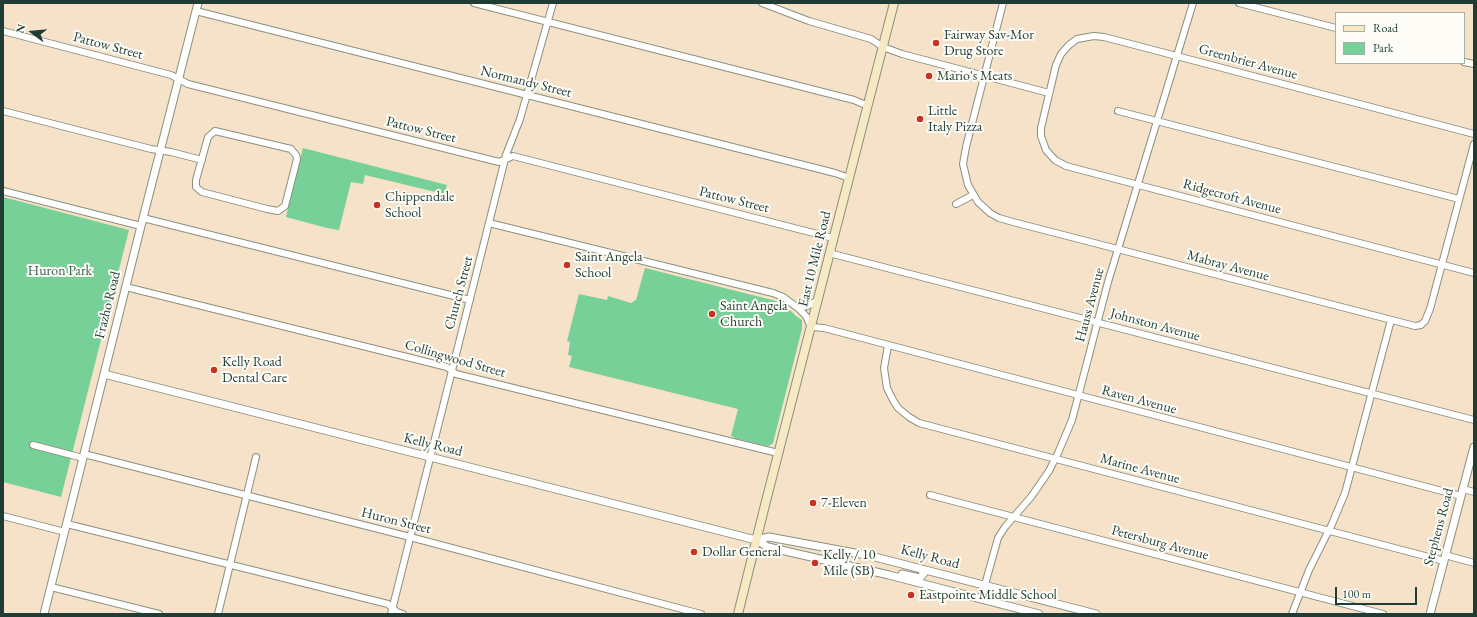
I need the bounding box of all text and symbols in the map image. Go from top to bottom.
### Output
north arrow [12,12,52,52]
legend [1335,12,1465,64]
text: Road [1373,20,1398,36]
text: N [13,22,28,35]
place label: Fairway Sav-Mor Drug Store [944,27,1034,60]
street label: Pattow Street [71,29,145,63]
marker: Fairway Sav-Mor Drug Store [931,38,941,48]
text: Park [1373,40,1393,56]
street label: Greenbrier Avenue [1197,41,1299,83]
street label: Normandy Street [479,63,573,101]
place label: Mario's Meats [937,68,1012,84]
marker: Mario's Meats [924,71,934,81]
place label: Little Italy Pizza [928,103,982,136]
street label: Pattow Street [384,113,458,147]
marker: Little Italy Pizza [915,114,925,124]
street label: Ridgecroft Avenue [1181,176,1283,218]
street label: Pattow Street [697,183,771,217]
place label: Chippendale School [385,189,454,222]
marker: Chippendale School [372,200,382,210]
street label: East 10 Mile Road [795,209,835,309]
street label: Mabray Avenue [1185,247,1271,285]
place label: Saint Angela School [575,249,643,282]
street label: Church Street [441,254,477,332]
marker: Saint Angela School [562,260,572,270]
park label: Huron Park [28,263,92,279]
street label: Hauss Avenue [1072,266,1108,344]
street label: Frazho Road [92,270,124,340]
place label: Saint Angela Church [720,298,788,330]
street label: Johnston Avenue [1108,305,1202,345]
marker: Saint Angela Church [707,309,717,319]
street label: Collingwood Street [403,337,507,381]
place label: Kelly Road Dental Care [222,354,287,386]
marker: Kelly Road Dental Care [209,365,219,375]
street label: Raven Avenue [1100,382,1178,418]
street label: Kelly Road [402,430,464,460]
street label: Marine Avenue [1098,450,1182,488]
street label: Stephens Road [1421,486,1457,568]
place label: 7-Eleven [821,495,867,511]
marker: 7-Eleven [808,498,818,508]
street label: Huron Street [359,504,433,538]
street label: Petersburg Avenue [1110,522,1210,564]
street label: Kelly Road [899,541,961,573]
place label: Dollar General [702,544,781,560]
marker: Dollar General [689,547,699,557]
place label: Kelly / 10 Mile (SB) [823,547,875,580]
marker: Kelly / 10 Mile (SB) [810,558,820,568]
scale bar [1337,579,1419,605]
text: 100 m [1342,586,1371,602]
place label: Eastpointe Middle School [919,587,1057,603]
marker: Eastpointe Middle School [906,590,916,600]

